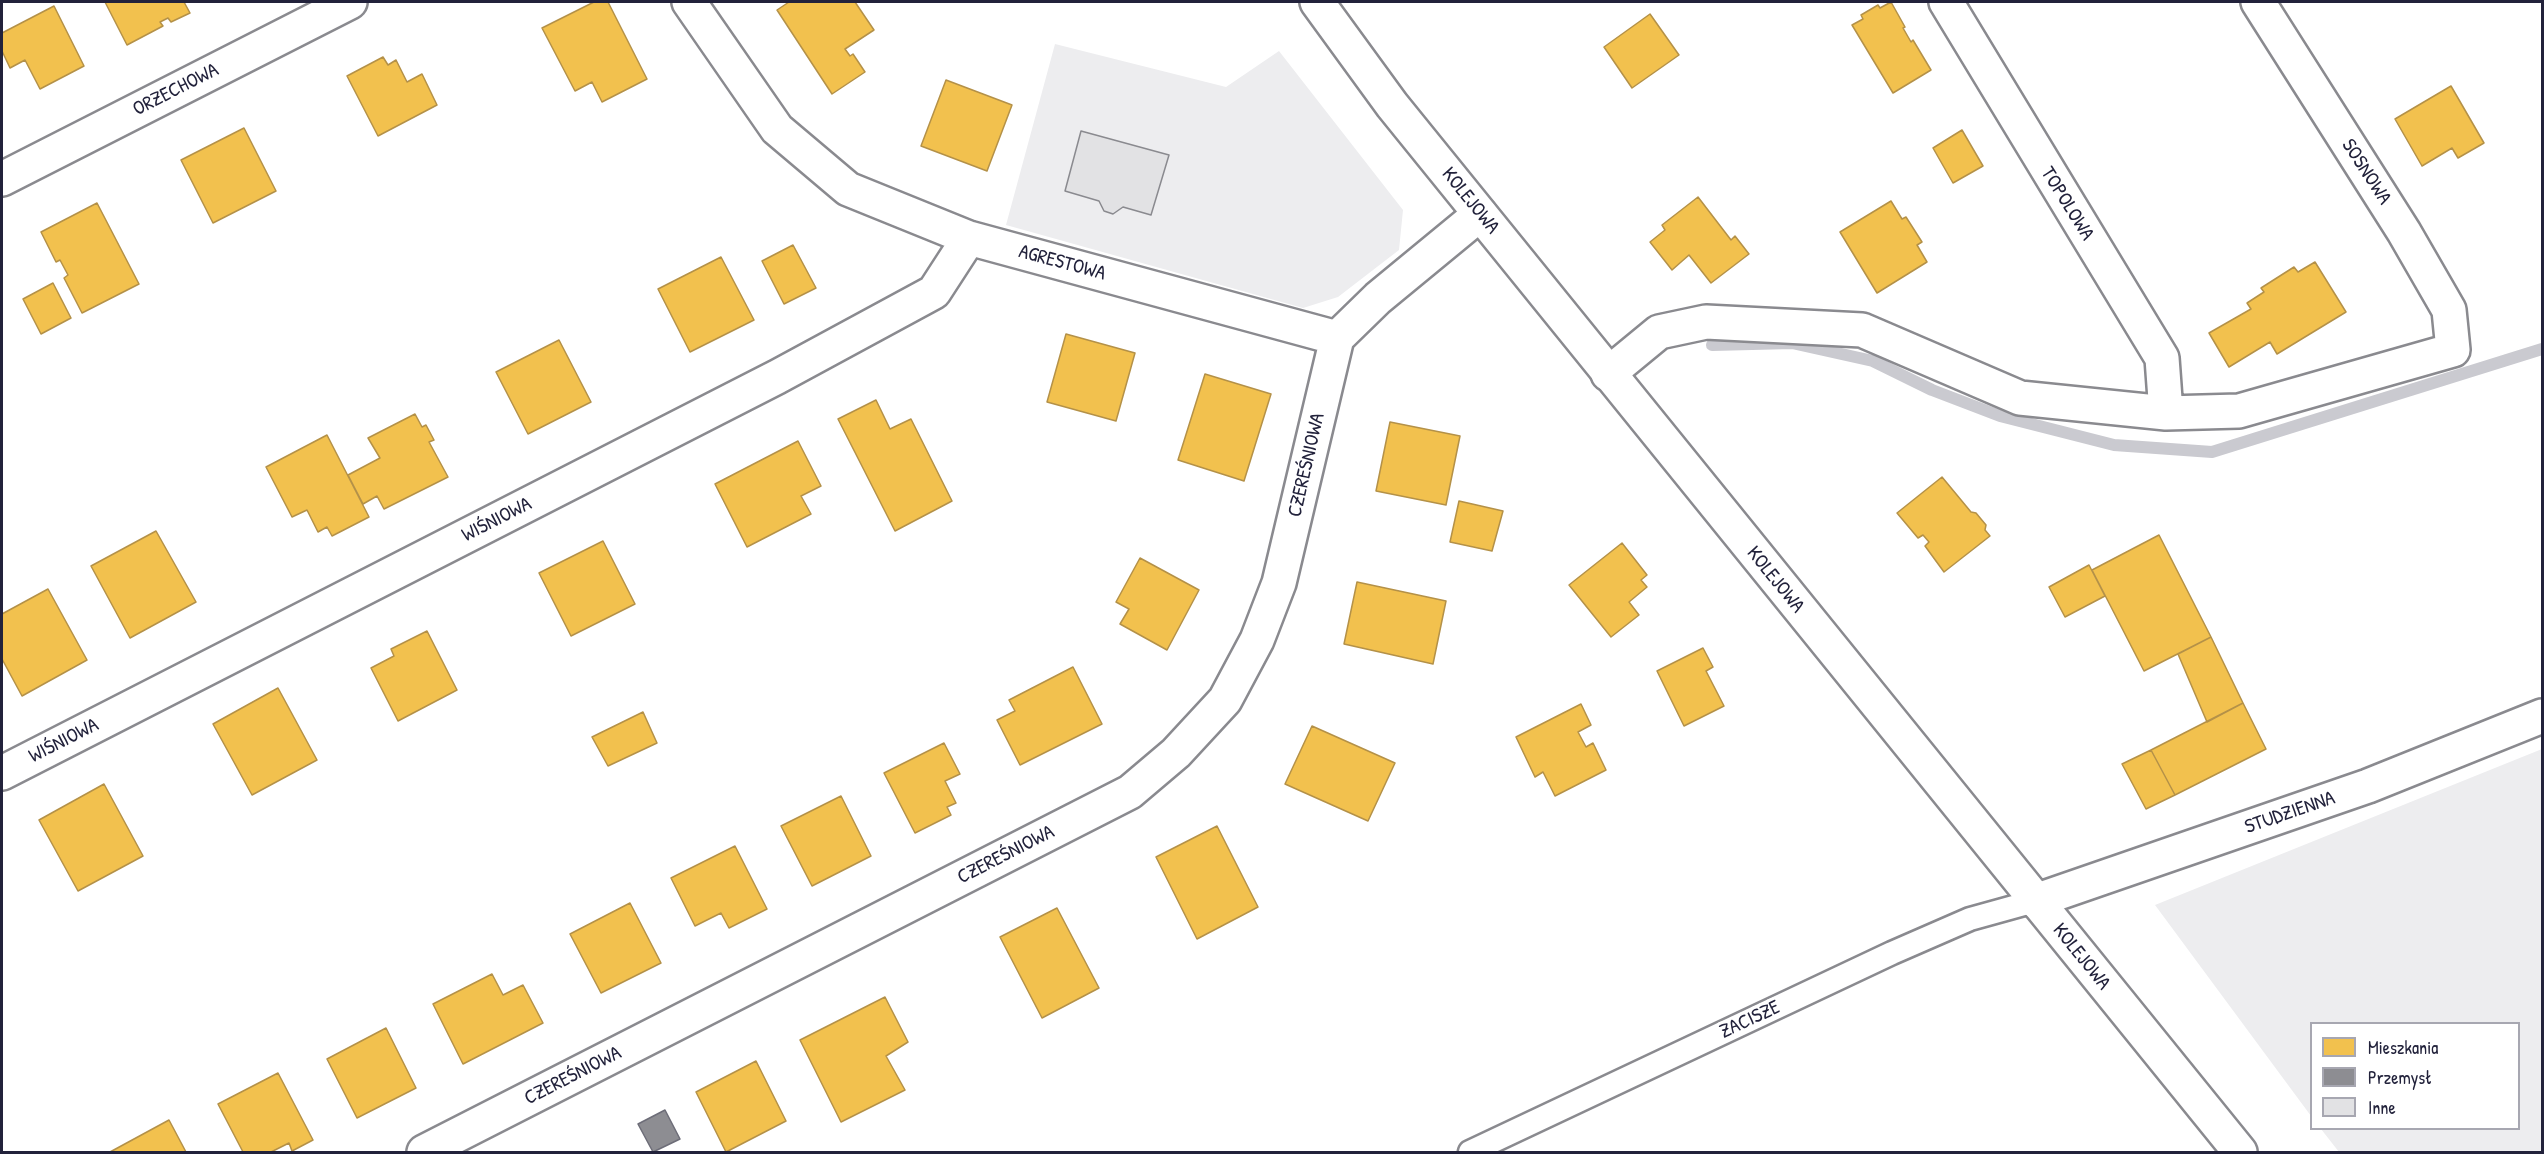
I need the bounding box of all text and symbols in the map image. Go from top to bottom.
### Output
street label: ORZECHOWA [129,58,223,122]
street label: SOSNOWA [2336,135,2396,209]
street label: KOLEJOWA [1436,163,1504,239]
street label: TOPOLOWA [2035,163,2099,245]
street label: AGRESTOWA [1016,240,1108,286]
street label: CZEREŚNIOWA [1283,411,1331,519]
street label: WIŚNIOWA [458,492,536,548]
street label: KOLEJOWA [1741,542,1809,618]
street label: WIŚNIOWA [25,713,103,769]
street label: STUDZIENNA [2242,786,2338,840]
street label: CZEREŚNIOWA [954,820,1058,890]
street label: KOLEJOWA [2047,919,2115,995]
street label: ZACISZE [1716,996,1784,1044]
legend [2310,1022,2520,1130]
text: Mieszkania [2368,1035,2438,1060]
street label: CZEREŚNIOWA [521,1041,625,1111]
text: Przemysł [2368,1065,2432,1090]
text: Inne [2368,1095,2396,1120]

